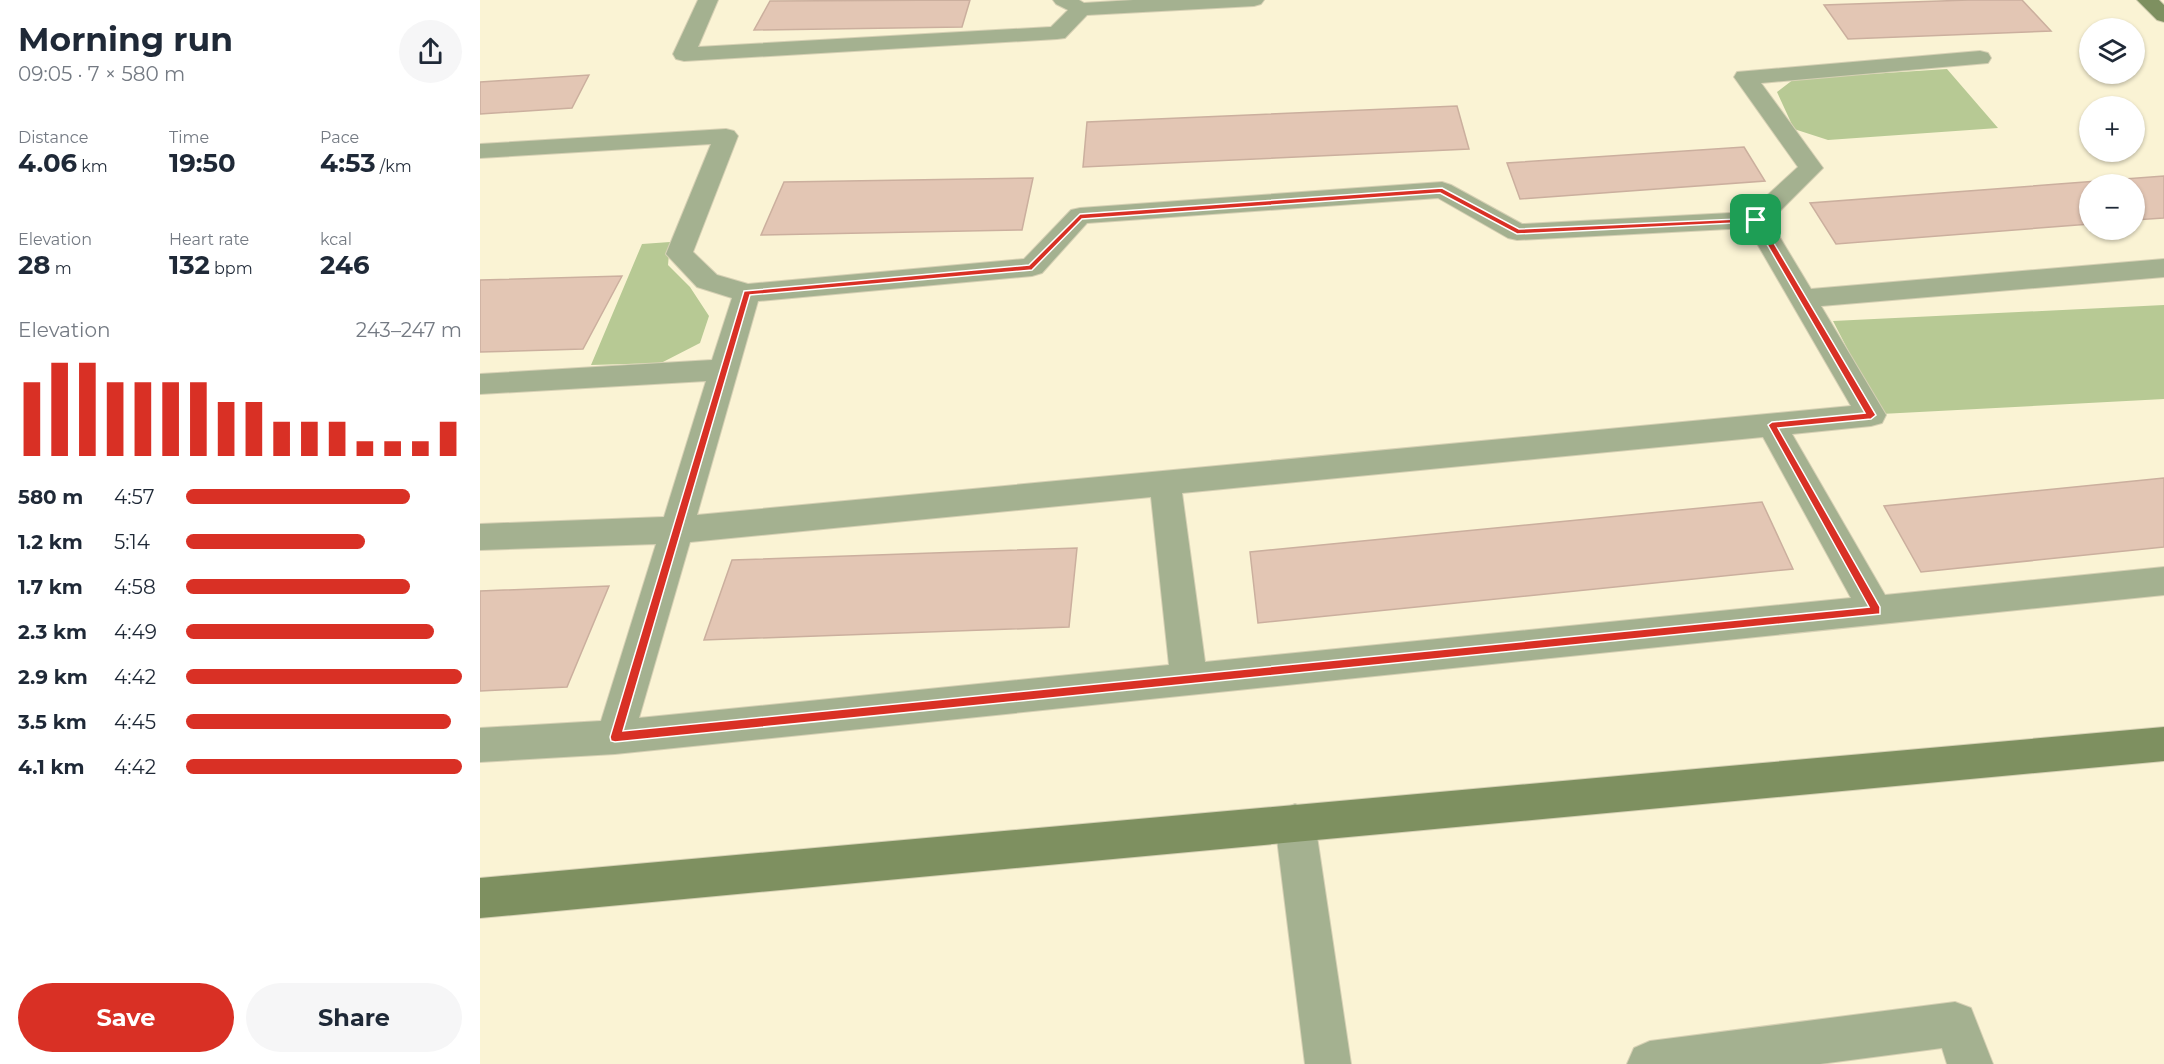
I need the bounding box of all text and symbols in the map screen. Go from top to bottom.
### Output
map controls [2079,18,2145,240]
button: layers [2079,18,2145,84]
text: Morning run [18,19,233,59]
button: share [399,20,462,83]
text: 09:05 · 7 × 580 m [18,62,185,86]
button: + [2079,96,2145,162]
text: Distance [18,128,88,147]
text: Time [169,128,209,147]
text: Pace [320,128,359,147]
text: 4.06 [18,147,77,179]
text: 19:50 [169,147,236,179]
text: 4:53 [320,147,376,179]
text: km [77,157,108,176]
text: /km [376,157,412,176]
button: − [2079,174,2145,240]
pin [1730,194,1781,245]
icon: arrive [1739,203,1772,236]
text: Elevation [18,230,92,249]
text: Heart rate [169,230,249,249]
text: kcal [320,230,352,249]
text: 28 [18,249,51,281]
text: 132 [169,249,210,281]
text: 246 [320,249,370,281]
text: m [51,259,72,278]
text: bpm [210,259,253,278]
text: Elevation [18,318,110,342]
text: 243–247 m [356,318,462,342]
text: 580 m [18,485,83,509]
text: 4:57 [114,485,154,509]
text: 1.2 km [18,530,83,554]
text: 5:14 [114,530,150,554]
text: 1.7 km [18,575,83,599]
text: 4:58 [114,575,156,599]
text: 2.3 km [18,620,87,644]
text: 4:49 [114,620,157,644]
text: 2.9 km [18,665,88,689]
text: 4:42 [114,665,156,689]
text: 3.5 km [18,710,87,734]
text: 4:45 [114,710,156,734]
text: 4.1 km [18,755,85,779]
text: 4:42 [114,755,156,779]
button: Save [18,983,234,1052]
button: Share [246,983,462,1052]

